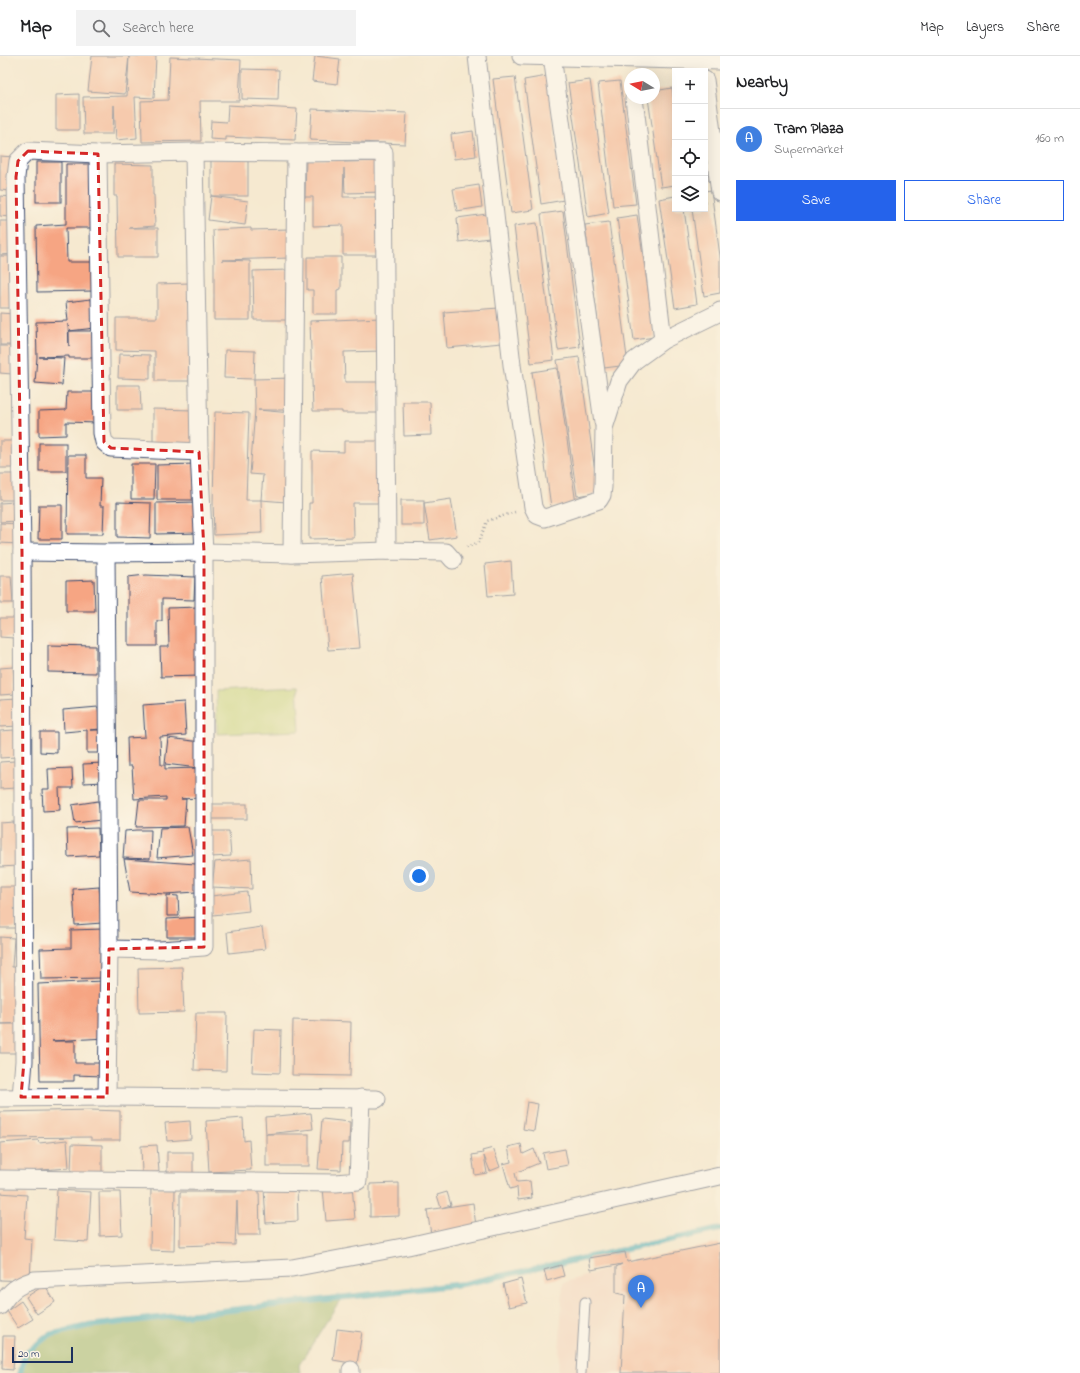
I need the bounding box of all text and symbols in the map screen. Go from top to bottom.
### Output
search box [76,10,356,46]
text: Map [20,14,52,41]
icon: search [90,17,112,39]
text: Search here [122,17,194,39]
text: Map [920,17,944,38]
text: Layers [966,17,1004,38]
text: Share [1026,17,1060,38]
north arrow [624,68,660,104]
map controls [672,68,708,212]
button: + [672,68,708,104]
text: Nearby [736,70,788,95]
button: − [672,104,708,140]
text: Tram Plaza [774,118,844,140]
text: A [745,129,753,148]
text: 160 m [1035,129,1064,148]
button: locate [672,140,708,176]
text: Supermarket [774,140,844,159]
button: layers [672,176,708,212]
button: Save [736,180,896,221]
button: Share [904,180,1064,221]
your location [409,866,429,886]
pin: A [628,1275,654,1308]
scale bar [12,1345,73,1364]
text: 20 m [18,1346,40,1362]

